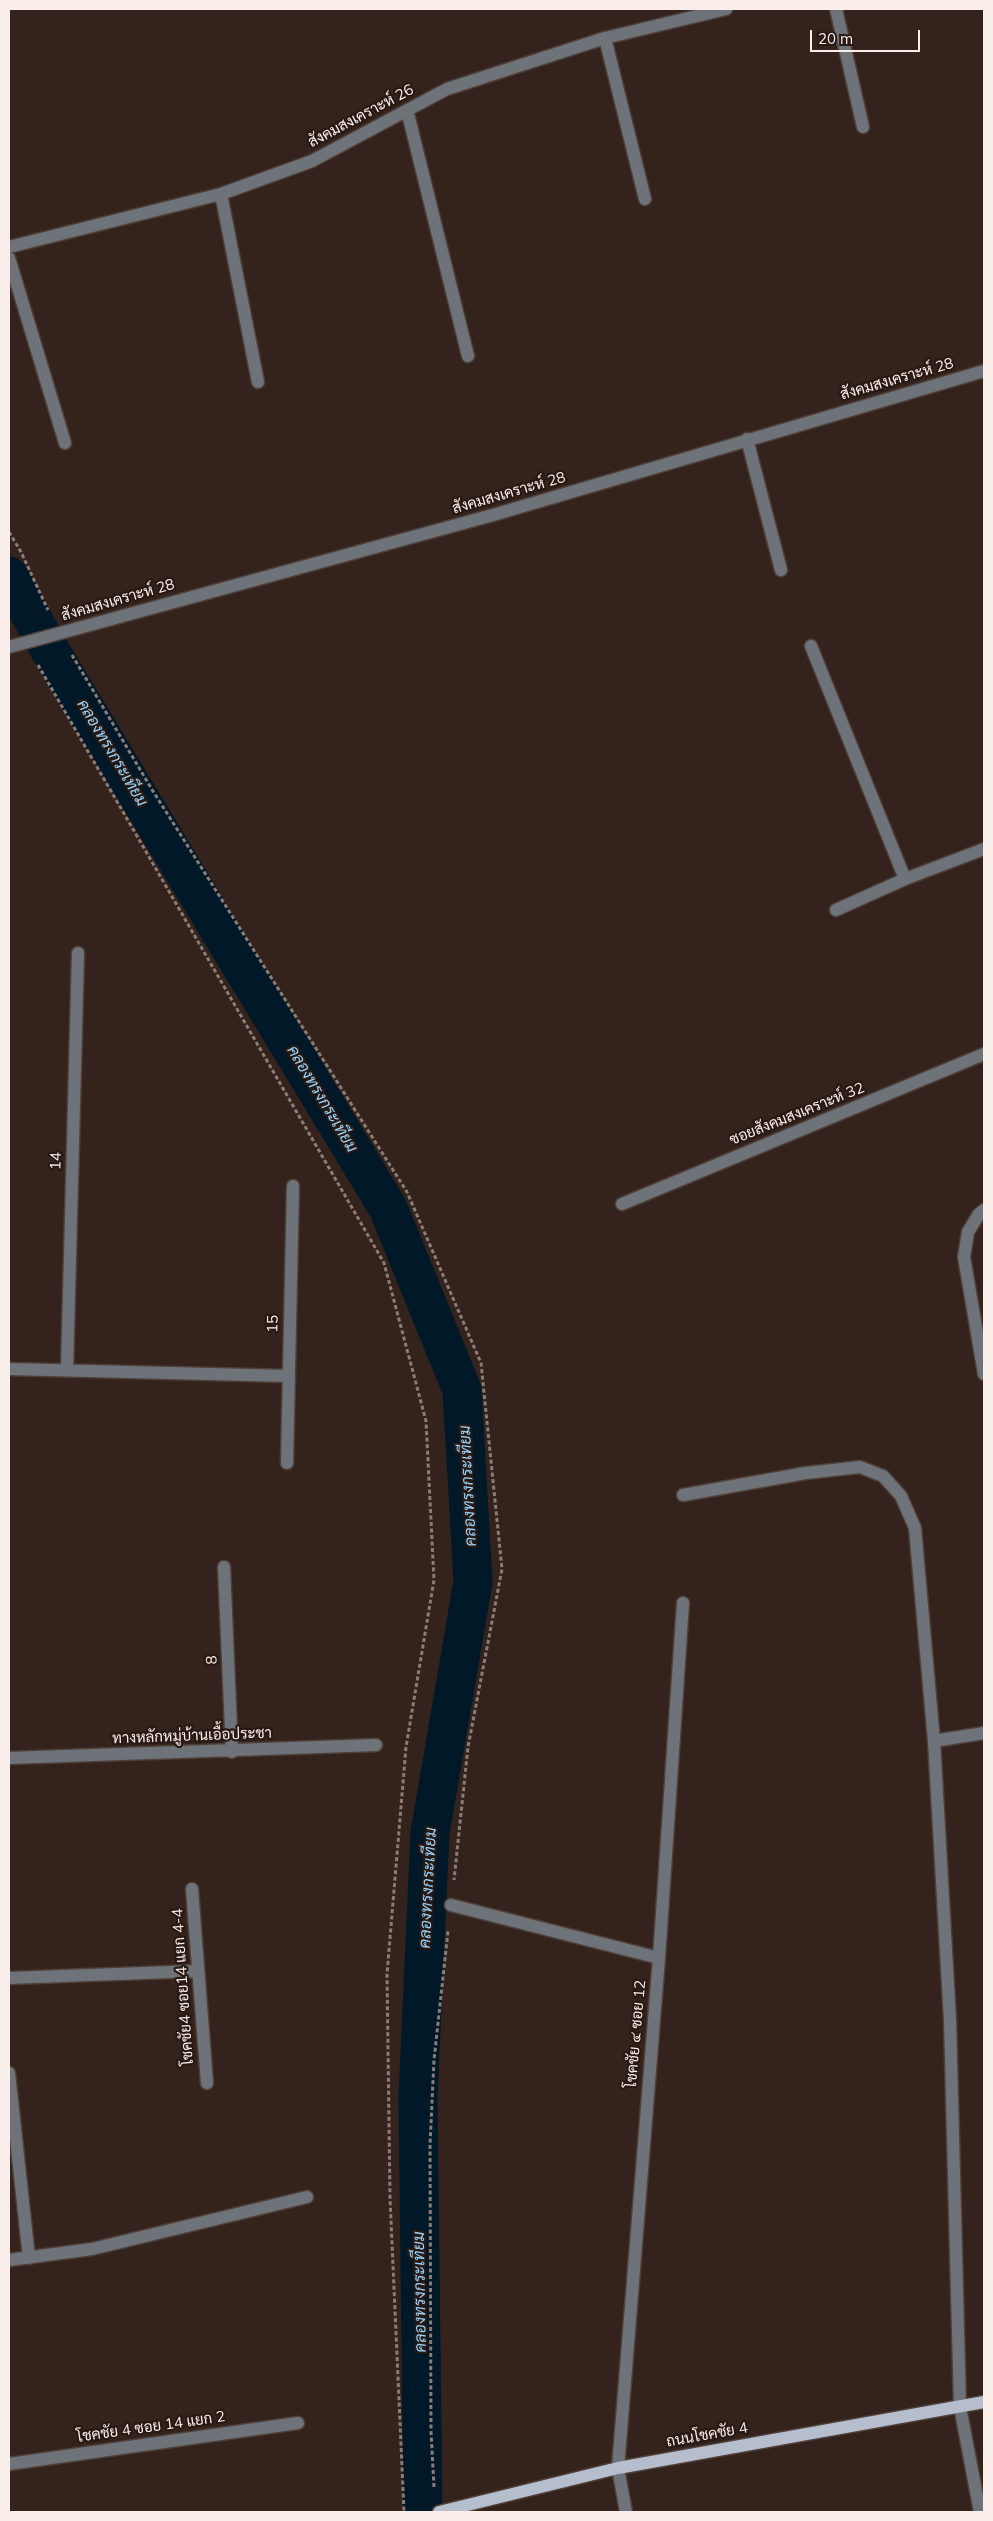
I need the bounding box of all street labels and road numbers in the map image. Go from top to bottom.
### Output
street label: สังคมสงเคราะห์ 26 [305,81,417,151]
street label: สังคมสงเคราะห์ 28 [838,354,956,404]
street label: สังคมสงเคราะห์ 28 [450,468,568,518]
street label: สังคมสงเคราะห์ 28 [59,575,177,625]
street label: ซอยสังคมสงเคราะห์ 32 [727,1079,867,1149]
street label: 14 [47,1152,65,1170]
street label: 15 [264,1315,282,1333]
street label: 8 [203,1655,221,1665]
street label: ทางหลักหมู่บ้านเอื้อประชา [112,1724,272,1748]
street label: โชคชัย4 ซอย14 แยก 4-4 [169,1908,197,2066]
street label: โชคชัย ๔ ซอย 12 [622,1979,650,2089]
street label: โชคชัย 4 ซอย 14 แยก 2 [76,2408,226,2446]
street label: ถนนโชคชัย 4 [665,2419,749,2451]

